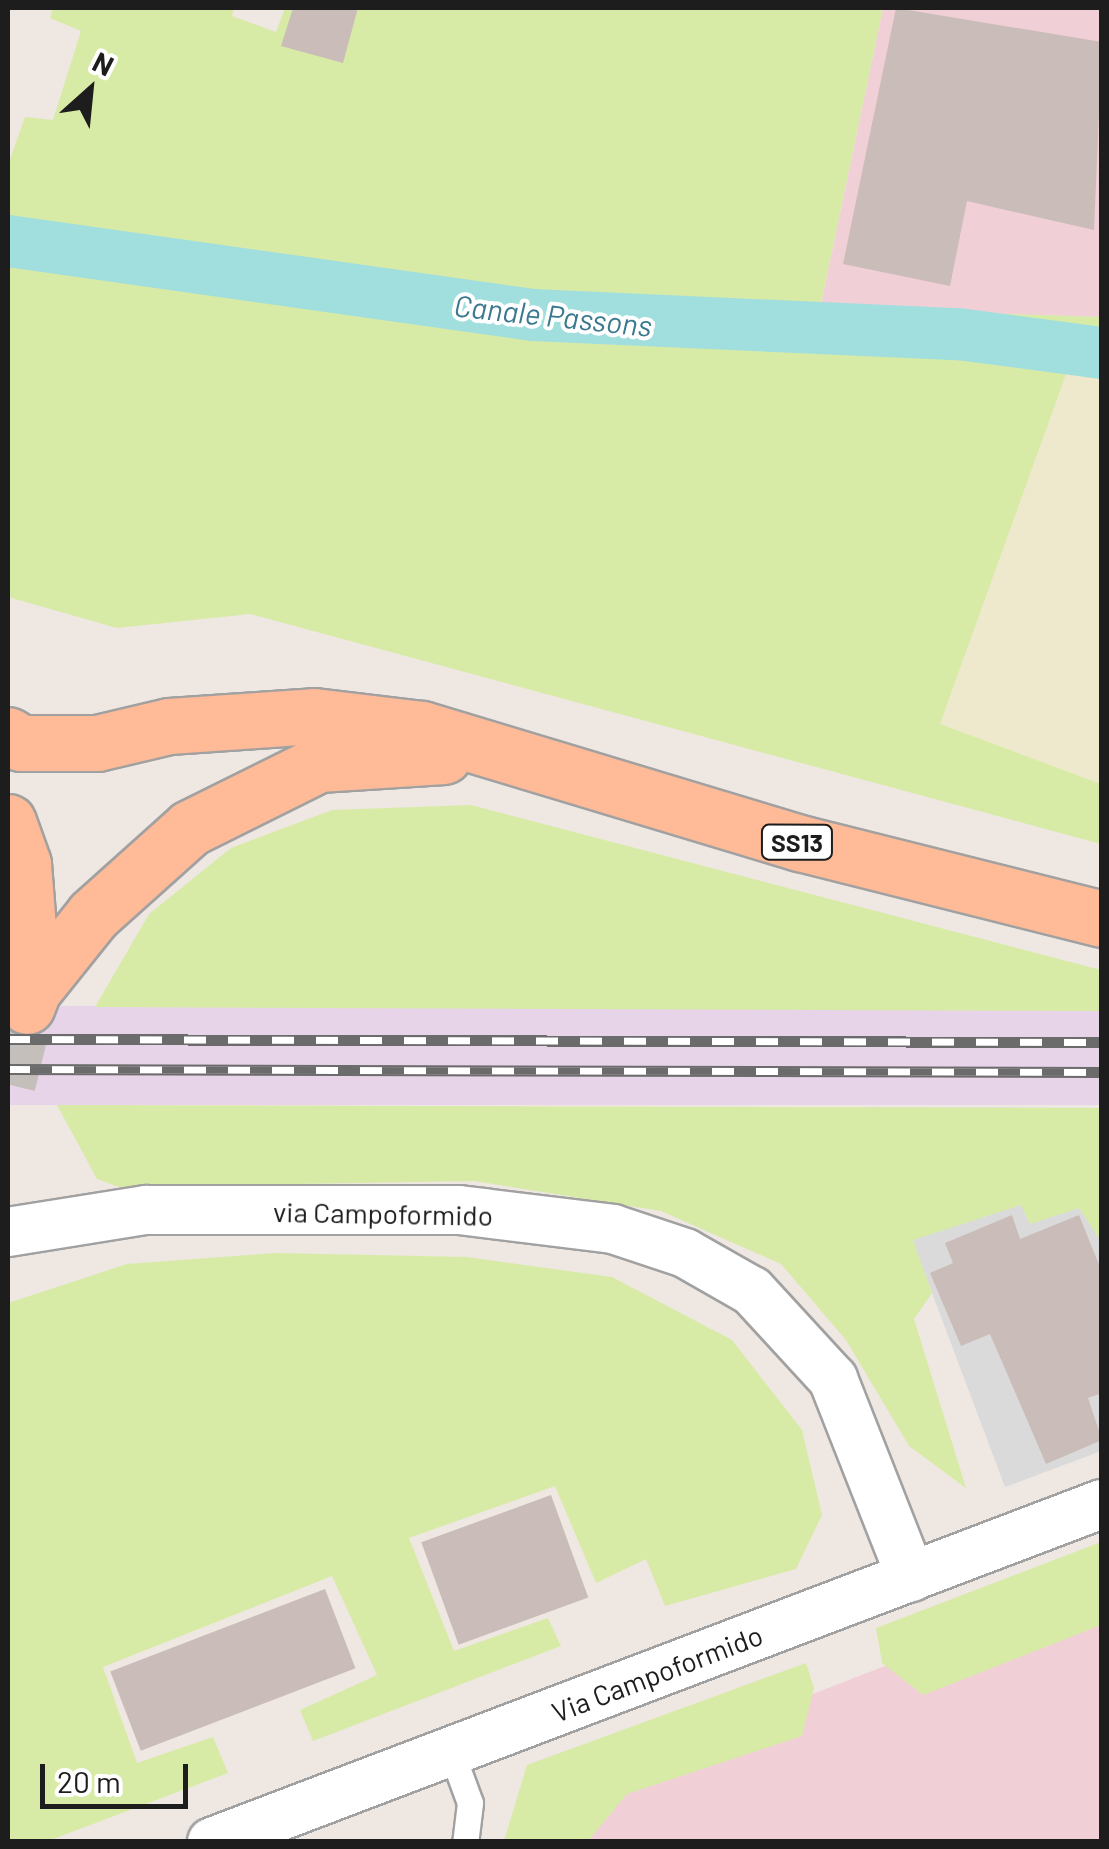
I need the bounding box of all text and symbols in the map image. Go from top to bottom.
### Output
north arrow [40,40,140,140]
text: N [88,44,120,83]
water label: Canale Passons [452,287,654,343]
road number: SS13 [760,822,834,862]
street label: via Campoformido [273,1194,493,1232]
street label: Via Campoformido [547,1617,767,1729]
scale bar [45,1744,192,1806]
text: 20 m [57,1763,121,1799]

